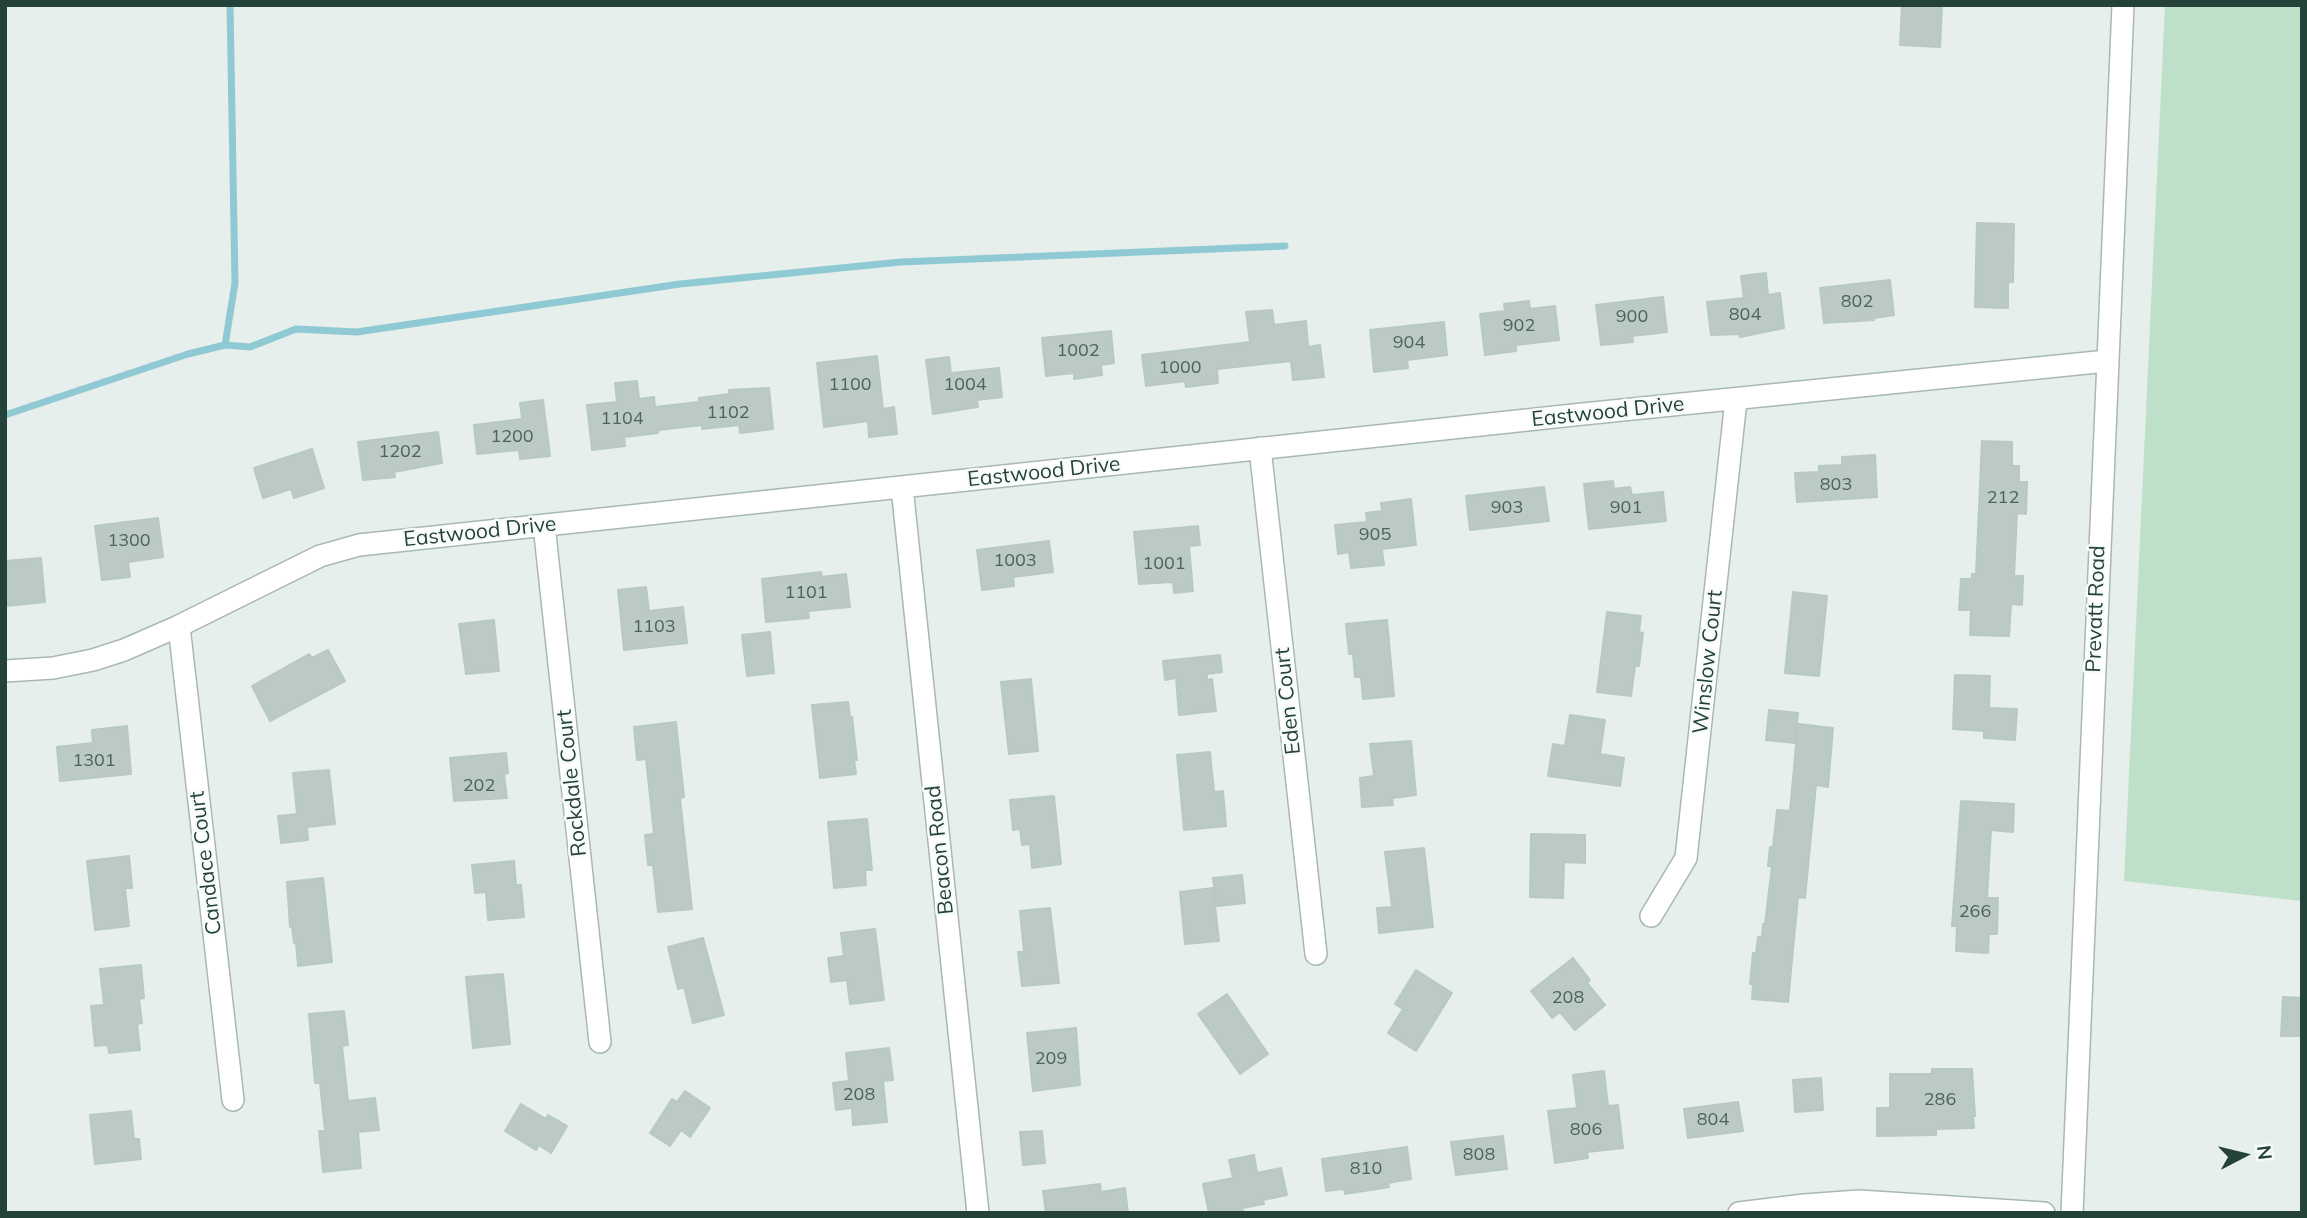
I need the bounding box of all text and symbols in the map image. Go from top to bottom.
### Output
house number: 802 [1841,291,1873,313]
house number: 804 [1729,304,1761,326]
house number: 900 [1616,306,1648,328]
house number: 902 [1503,315,1535,337]
house number: 904 [1393,332,1425,354]
house number: 1002 [1056,340,1100,362]
house number: 1000 [1158,357,1202,379]
house number: 1100 [828,374,872,396]
house number: 1004 [943,374,987,396]
street label: Eastwood Drive [1530,391,1686,433]
house number: 1102 [706,402,750,424]
house number: 1104 [600,408,644,430]
house number: 1200 [490,426,534,448]
house number: 1202 [378,441,422,463]
street label: Eastwood Drive [966,451,1122,493]
house number: 803 [1820,474,1852,496]
house number: 212 [1987,487,2019,509]
house number: 903 [1491,497,1523,519]
house number: 901 [1610,497,1642,519]
street label: Eastwood Drive [402,511,558,553]
house number: 905 [1359,524,1391,546]
house number: 1300 [107,530,151,552]
street label: Prevatt Road [2081,545,2111,673]
house number: 1003 [993,550,1037,572]
house number: 1001 [1142,553,1186,575]
house number: 1101 [784,582,828,604]
street label: Winslow Court [1688,589,1728,735]
house number: 1103 [632,616,676,638]
street label: Eden Court [1270,646,1306,756]
street label: Rockdale Court [552,708,592,858]
house number: 1301 [72,750,116,772]
house number: 202 [463,775,495,797]
street label: Beacon Road [921,784,959,916]
street label: Candace Court [185,790,227,936]
house number: 266 [1959,901,1991,923]
house number: 208 [1552,987,1584,1009]
house number: 209 [1035,1048,1067,1070]
house number: 208 [843,1084,875,1106]
house number: 286 [1924,1089,1956,1111]
house number: 804 [1697,1109,1729,1131]
house number: 806 [1570,1119,1602,1141]
north arrow [2209,1120,2279,1190]
house number: 808 [1463,1144,1495,1166]
text: N [2252,1144,2278,1161]
house number: 810 [1350,1158,1382,1180]

